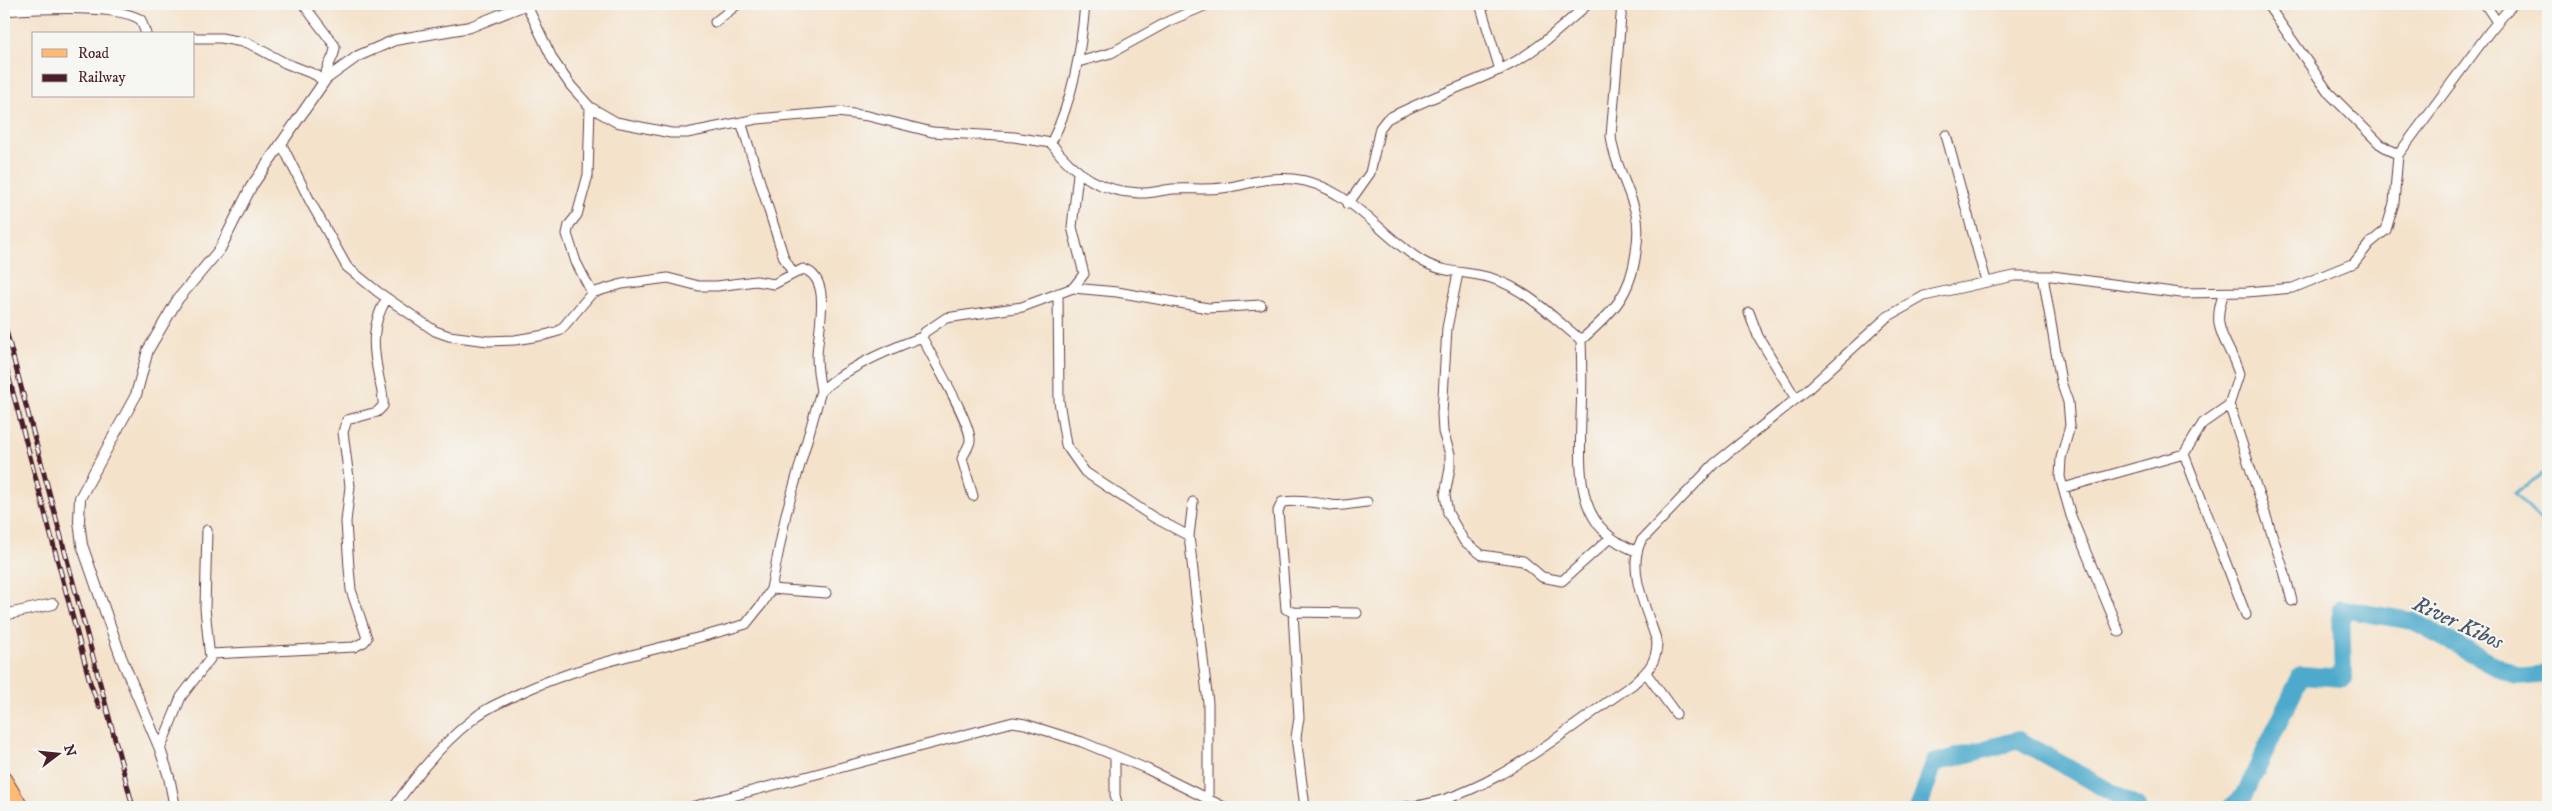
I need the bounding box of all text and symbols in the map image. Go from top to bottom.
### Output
legend [32,32,195,98]
text: Road [78,44,110,63]
text: Railway [78,68,126,87]
water label: River Kibos [2408,590,2509,656]
north arrow [32,728,82,778]
text: N [59,743,80,759]

